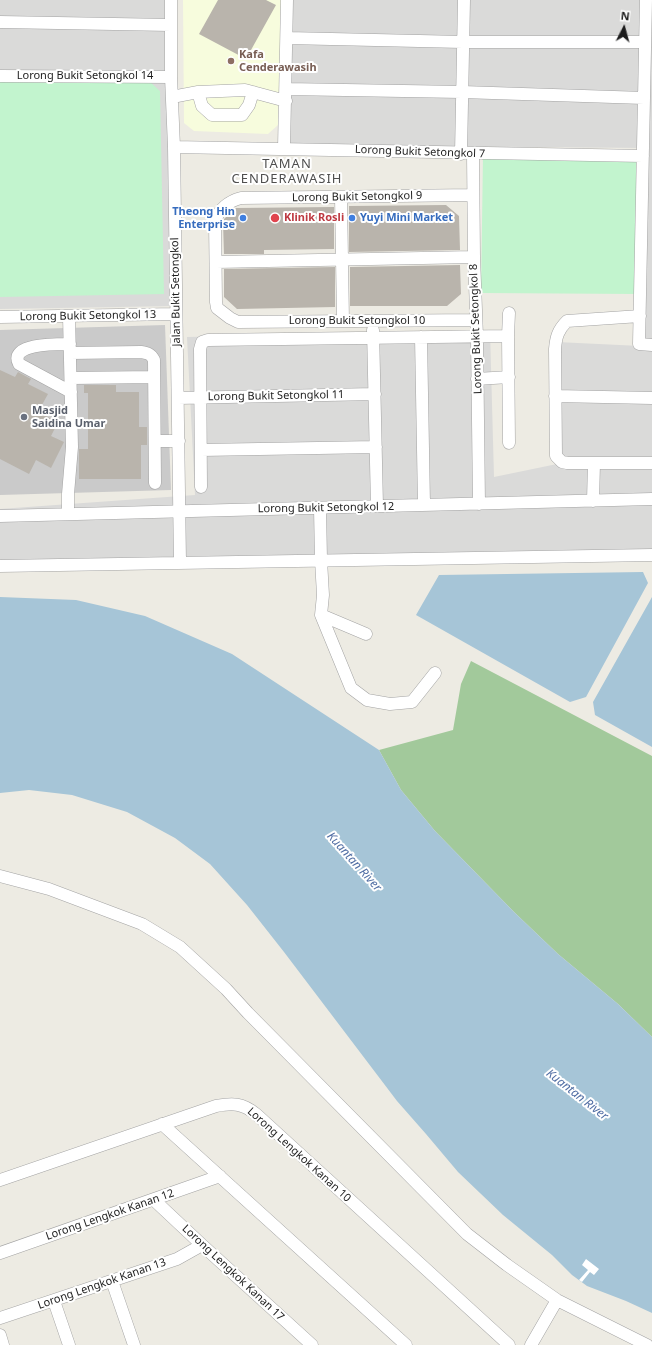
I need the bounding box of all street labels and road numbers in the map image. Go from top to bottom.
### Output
street label: Lorong Bukit Setongkol 14 [17,69,153,83]
street label: Lorong Bukit Setongkol 7 [355,143,485,161]
street label: Lorong Bukit Setongkol 9 [292,189,422,205]
street label: Jalan Bukit Setongkol [168,237,184,347]
street label: Lorong Bukit Setongkol 8 [467,264,485,394]
street label: Lorong Bukit Setongkol 13 [20,308,156,324]
street label: Lorong Bukit Setongkol 10 [289,314,425,328]
street label: Lorong Bukit Setongkol 11 [208,388,344,404]
street label: Lorong Bukit Setongkol 12 [258,500,394,516]
street label: Lorong Lengkok Kanan 10 [244,1105,354,1205]
street label: Lorong Lengkok Kanan 12 [44,1187,176,1243]
street label: Lorong Lengkok Kanan 17 [179,1222,287,1324]
street label: Lorong Lengkok Kanan 13 [36,1256,168,1312]

